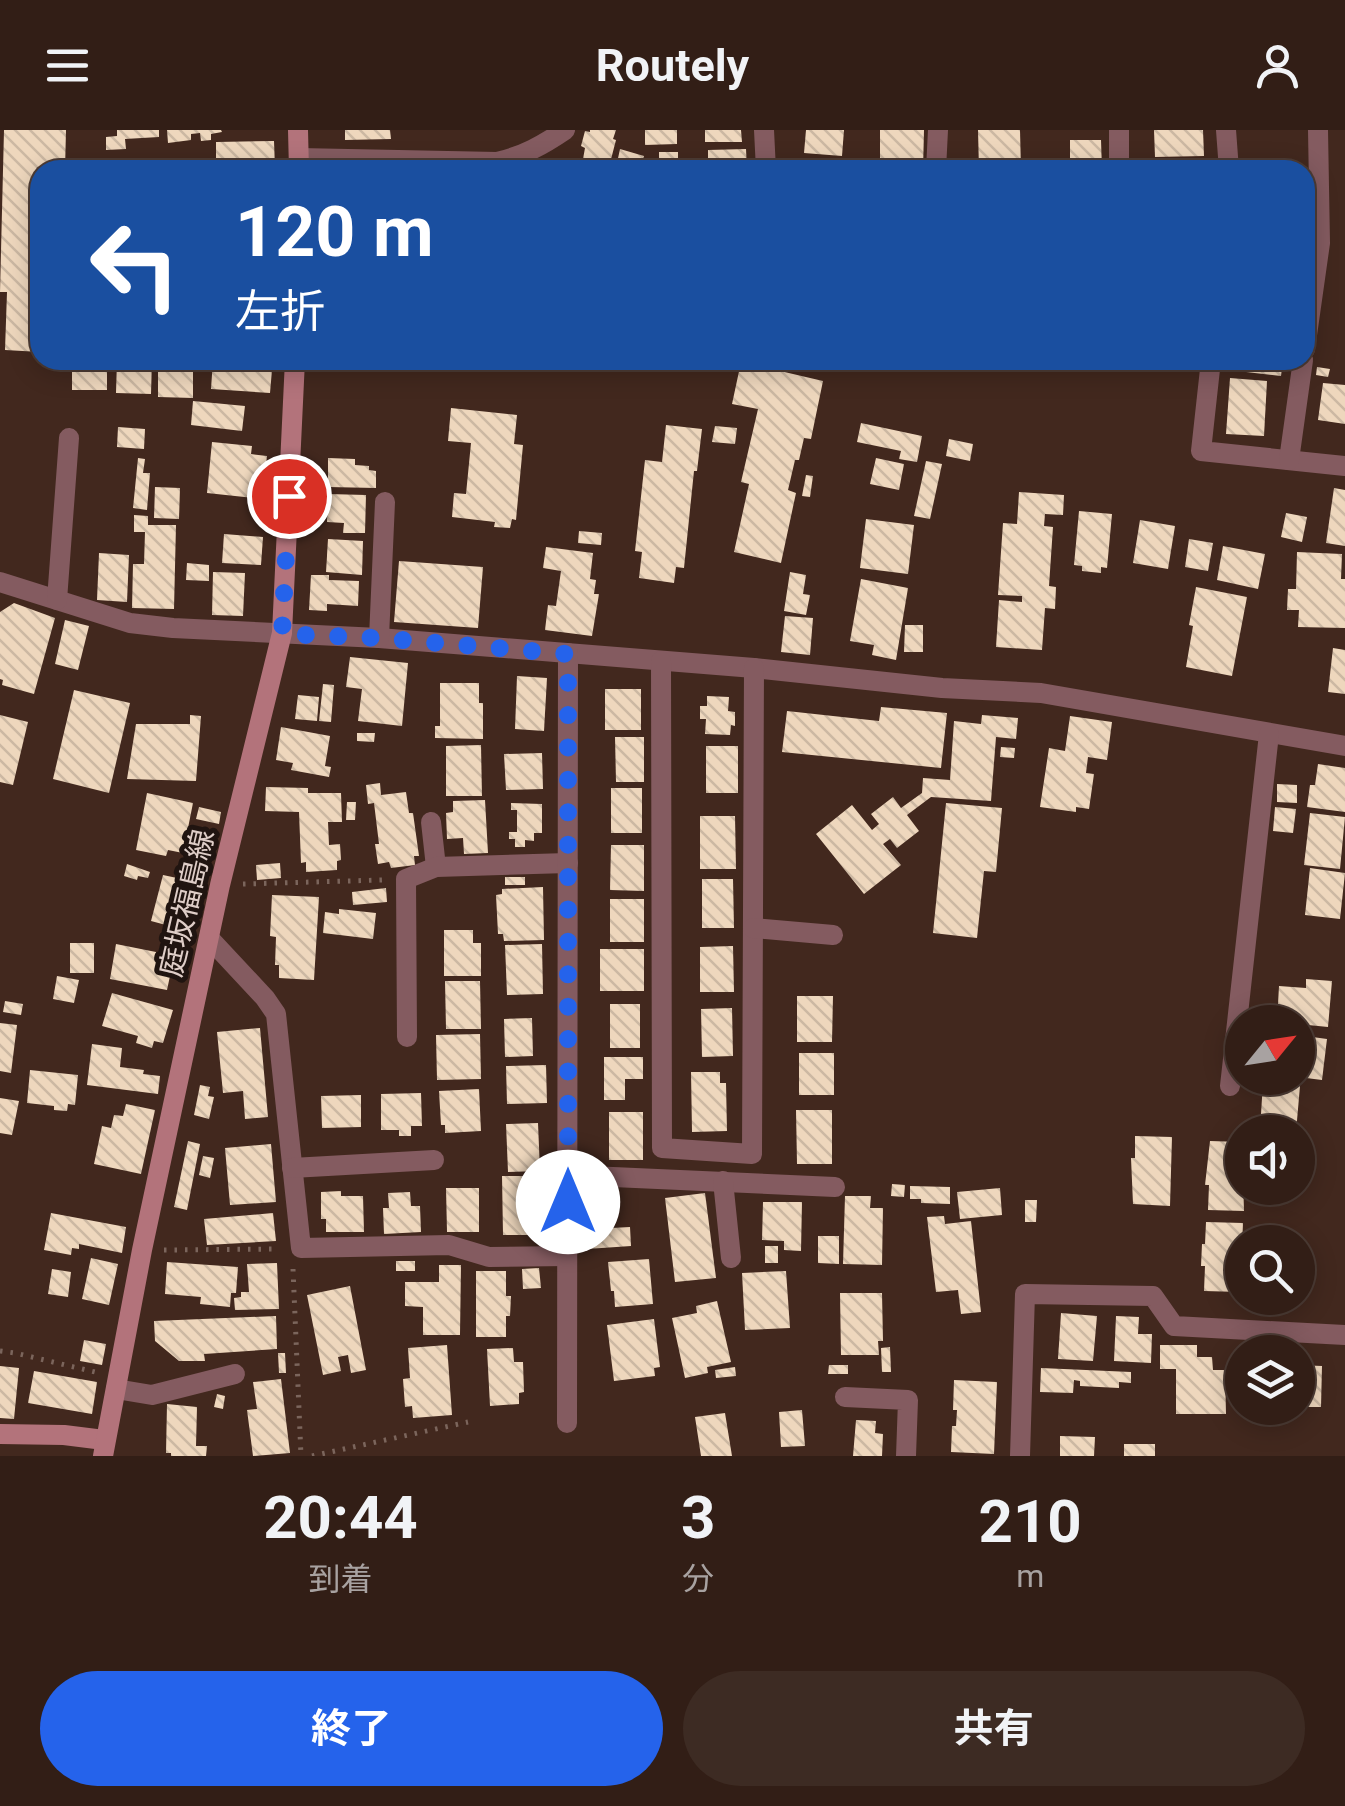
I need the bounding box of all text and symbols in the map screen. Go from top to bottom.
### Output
icon: menu [40,38,95,93]
icon: person [1250,38,1305,93]
text: Routely [596,39,749,92]
text: 120 m [235,191,434,273]
icon: left [70,200,200,330]
text: 左折 [235,285,325,338]
pin [247,454,332,539]
icon: arrive [262,469,317,524]
street label: 庭坂福島線 [153,826,221,980]
north arrow [1225,1005,1315,1095]
map controls [1225,1005,1315,1425]
button: sound [1225,1115,1315,1205]
position arrow [516,1150,620,1254]
button: search [1225,1225,1315,1315]
button: layers [1225,1335,1315,1425]
text: 20:44 [263,1482,418,1553]
text: 3 [681,1482,715,1553]
text: 210 [979,1486,1082,1557]
text: m [1016,1557,1044,1595]
text: 到着 [308,1560,372,1598]
text: 分 [682,1560,714,1598]
button: 終了 [40,1671,663,1786]
button: 共有 [683,1671,1305,1786]

